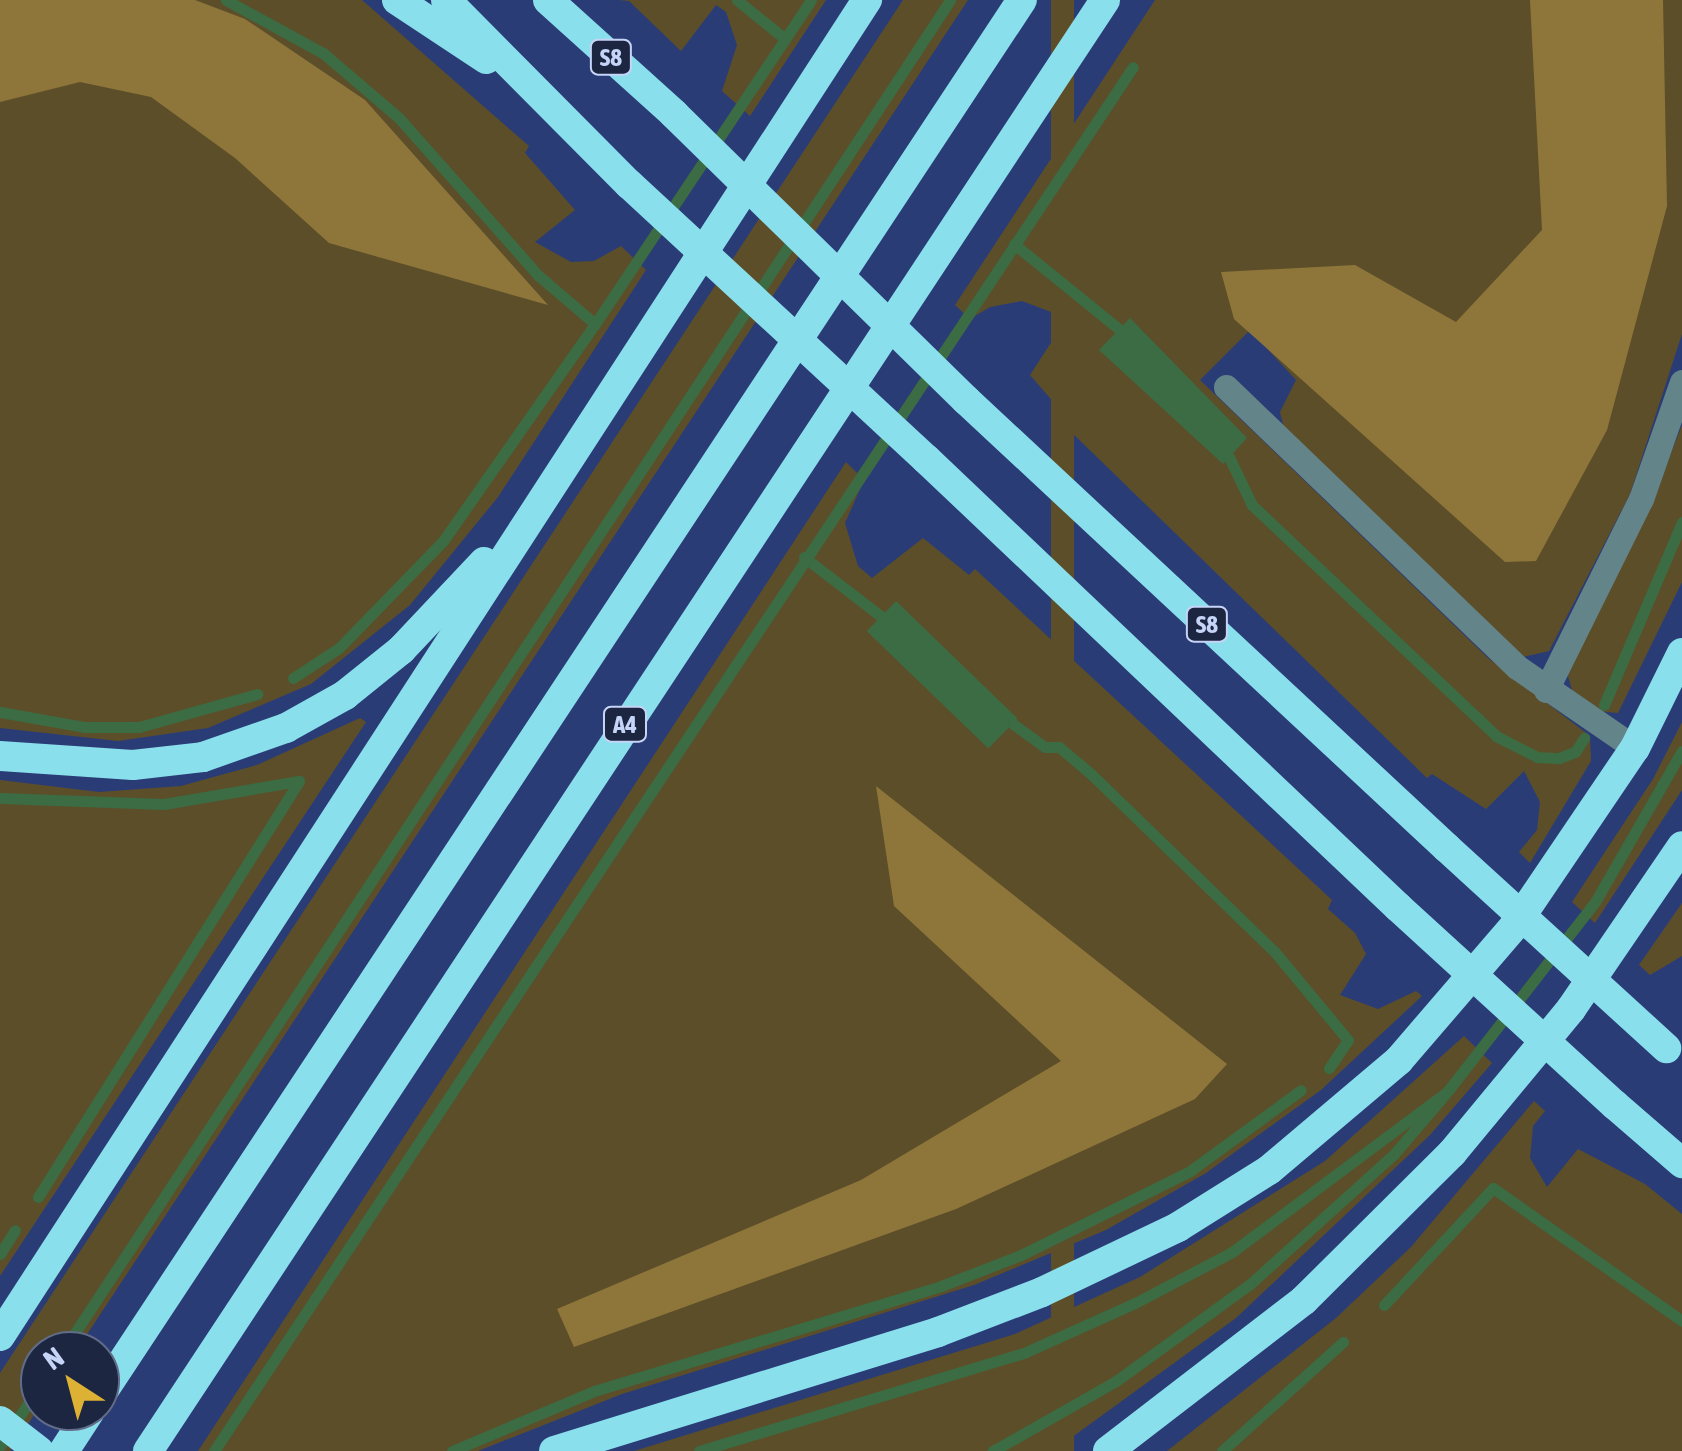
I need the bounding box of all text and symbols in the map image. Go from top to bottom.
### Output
road number: S8 [588,37,634,77]
road number: S8 [1184,604,1230,644]
road number: A4 [602,704,648,744]
north arrow [20,1331,120,1431]
text: N [37,1341,70,1376]

